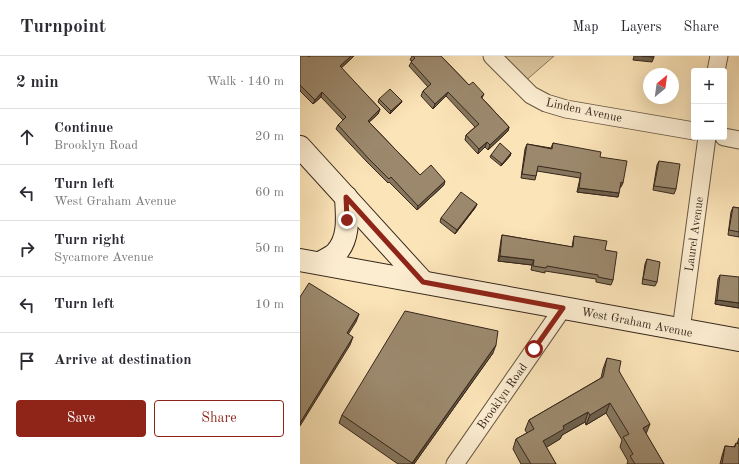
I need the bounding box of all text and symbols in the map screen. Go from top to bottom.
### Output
text: Turnpoint [20,18,106,37]
text: Map [573,20,599,34]
text: Layers [621,20,662,34]
text: Share [684,20,719,34]
north arrow [643,68,679,104]
map controls [691,68,727,140]
button: + [691,68,727,104]
text: 2 min [16,74,59,91]
text: Walk · 140 m [207,75,284,88]
street label: Linden Avenue [545,97,623,125]
button: − [691,104,727,140]
text: Continue [54,121,113,136]
icon: ahead [16,126,38,148]
text: 20 m [255,130,284,143]
text: Brooklyn Road [54,139,138,152]
text: Turn left [54,177,114,192]
icon: left [16,182,38,204]
text: 60 m [255,186,284,199]
text: West Graham Avenue [54,195,176,208]
street label: Laurel Avenue [684,195,706,272]
route end [338,211,356,229]
text: Turn right [54,233,125,248]
icon: right [16,238,38,260]
text: 50 m [255,242,284,255]
text: Sycamore Avenue [54,251,153,264]
icon: left [16,294,38,316]
text: Turn left [54,297,114,312]
text: 10 m [255,298,284,311]
street label: West Graham Avenue [580,306,694,340]
route start [525,340,543,358]
icon: arrive [16,350,38,372]
text: Arrive at destination [54,353,192,368]
street label: Brooklyn Road [476,361,530,432]
button: Save [16,400,146,437]
button: Share [154,400,284,437]

